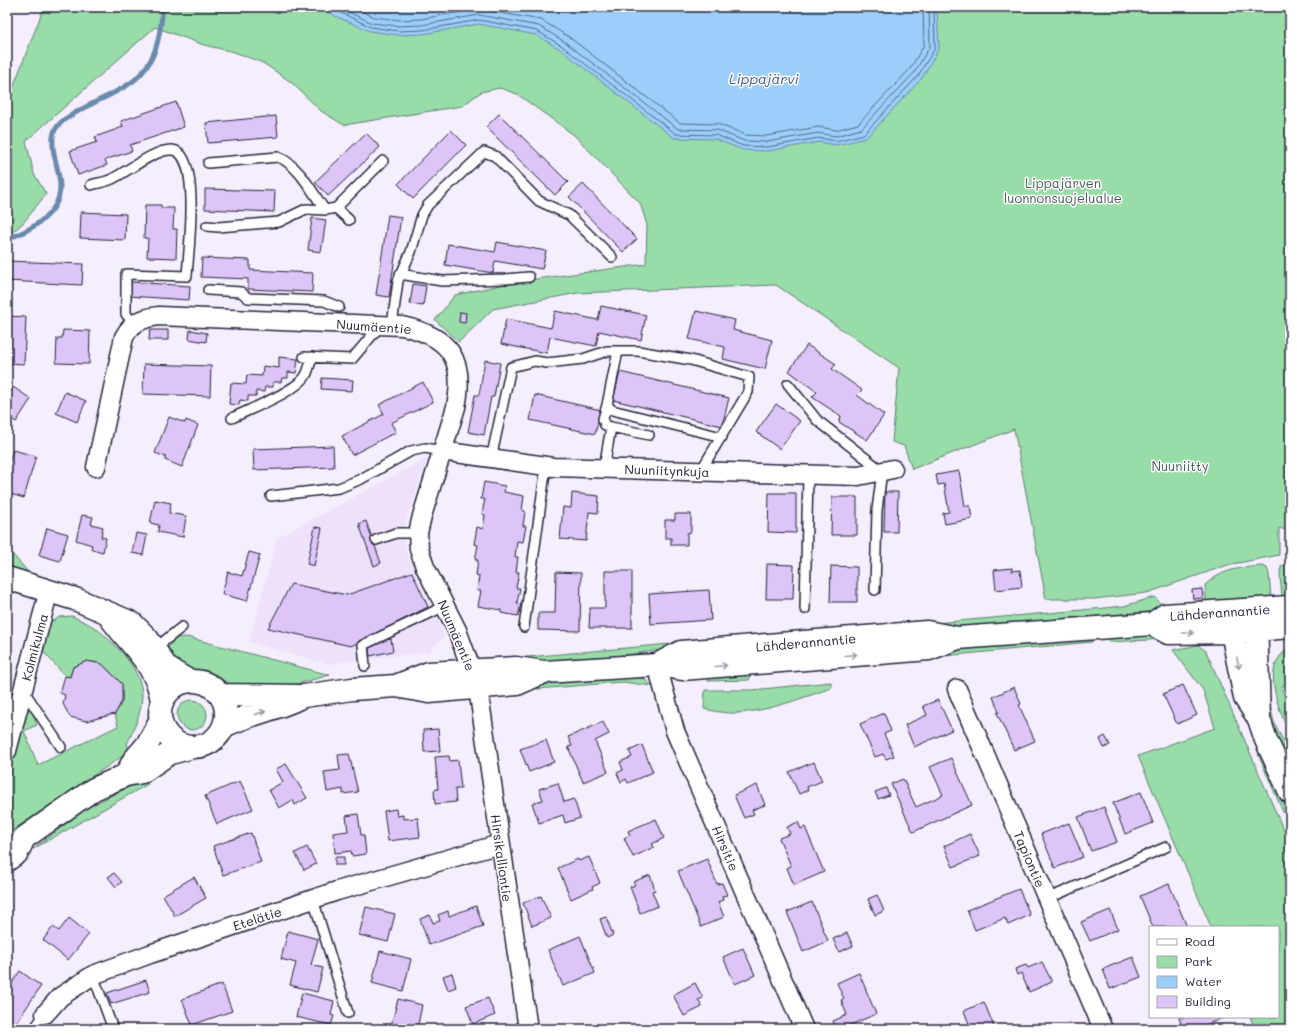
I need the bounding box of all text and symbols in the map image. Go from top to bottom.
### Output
water label: Lippajärvi [729,69,800,88]
park label: Lippajärven luonnonsuojelualue [1004,174,1122,206]
street label: Nuumäentie [336,315,412,337]
park label: Nuuniitty [1151,457,1209,474]
street label: Nuuniitynkuja [624,460,710,480]
street label: Nuumäentie [434,597,480,673]
street label: Lähderannantie [1169,600,1271,624]
street label: Kolmikulma [17,611,51,683]
street label: Lähderannantie [755,629,857,655]
one-way arrow [1181,629,1194,637]
one-way arrow [844,651,857,658]
one-way arrow [1234,656,1242,669]
one-way arrow [714,662,727,669]
one-way arrow [254,709,267,716]
street label: Hirsikalliontie [487,813,517,903]
street label: Hirsitie [709,823,743,873]
street label: Tapiontie [1010,828,1050,890]
street label: Etelätie [230,902,284,934]
legend [1149,926,1279,1018]
text: Road [1185,933,1215,949]
text: Park [1185,953,1212,969]
text: Water [1185,973,1222,989]
text: Building [1185,993,1231,1009]

